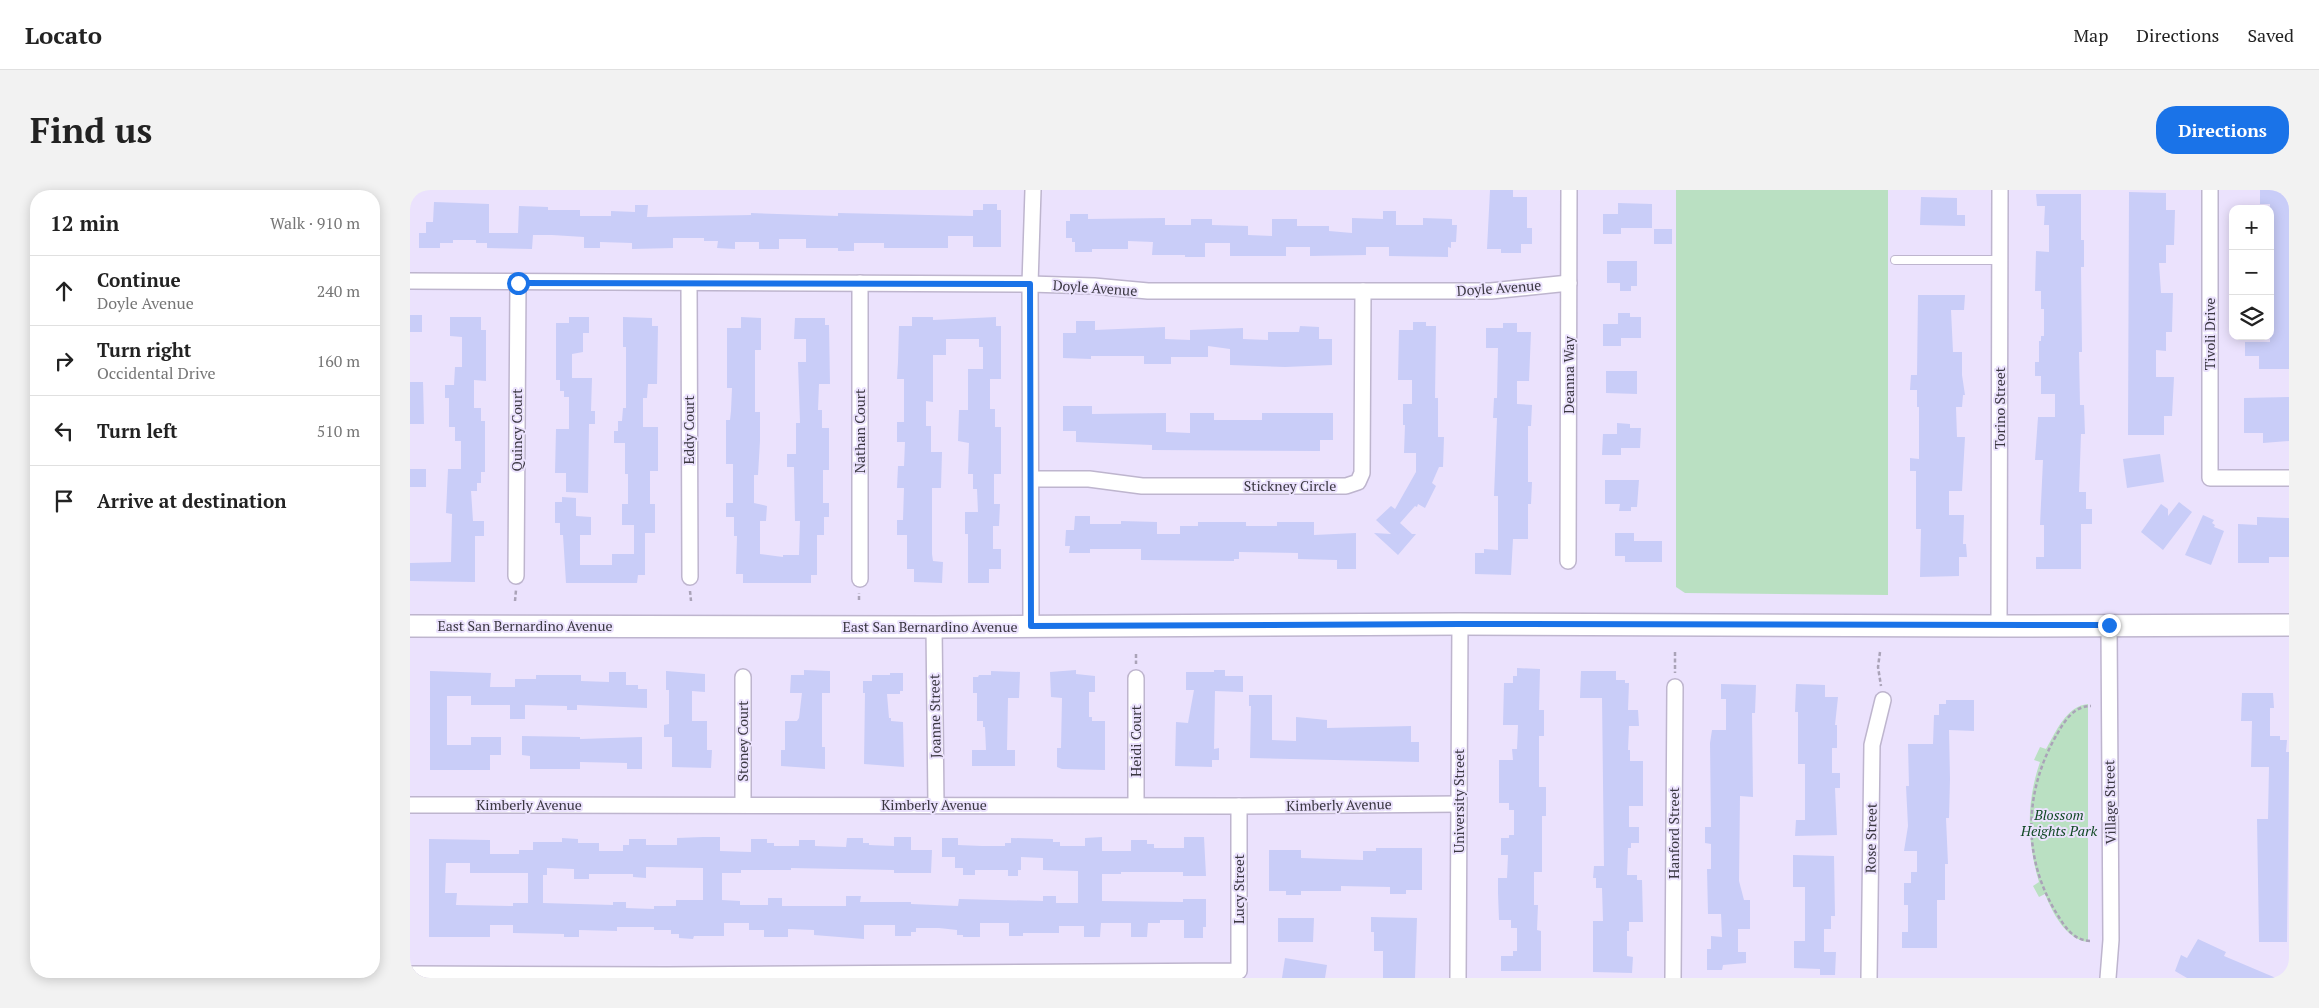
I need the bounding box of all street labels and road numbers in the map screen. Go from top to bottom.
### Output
street label: Doyle Avenue [1052,275,1138,300]
street label: Doyle Avenue [1456,275,1542,300]
street label: Tivoli Drive [2200,298,2219,370]
street label: Deanna Way [1559,335,1578,414]
street label: Torino Street [1990,366,2009,449]
street label: Quincy Court [507,388,526,471]
street label: Nathan Court [850,388,869,473]
street label: Eddy Court [679,395,698,465]
street label: Stickney Circle [1244,476,1336,495]
street label: East San Bernardino Avenue [438,616,612,635]
street label: East San Bernardino Avenue [843,617,1017,636]
street label: Joanne Street [924,673,945,758]
street label: Stoney Court [733,700,752,782]
street label: Heidi Court [1126,704,1145,777]
street label: University Street [1449,748,1468,853]
street label: Village Street [2099,759,2120,844]
street label: Hanford Street [1664,786,1683,879]
street label: Kimberly Avenue [1286,794,1392,815]
street label: Kimberly Avenue [476,795,582,814]
street label: Kimberly Avenue [881,795,987,814]
street label: Rose Street [1860,802,1881,873]
street label: Lucy Street [1229,853,1248,924]

